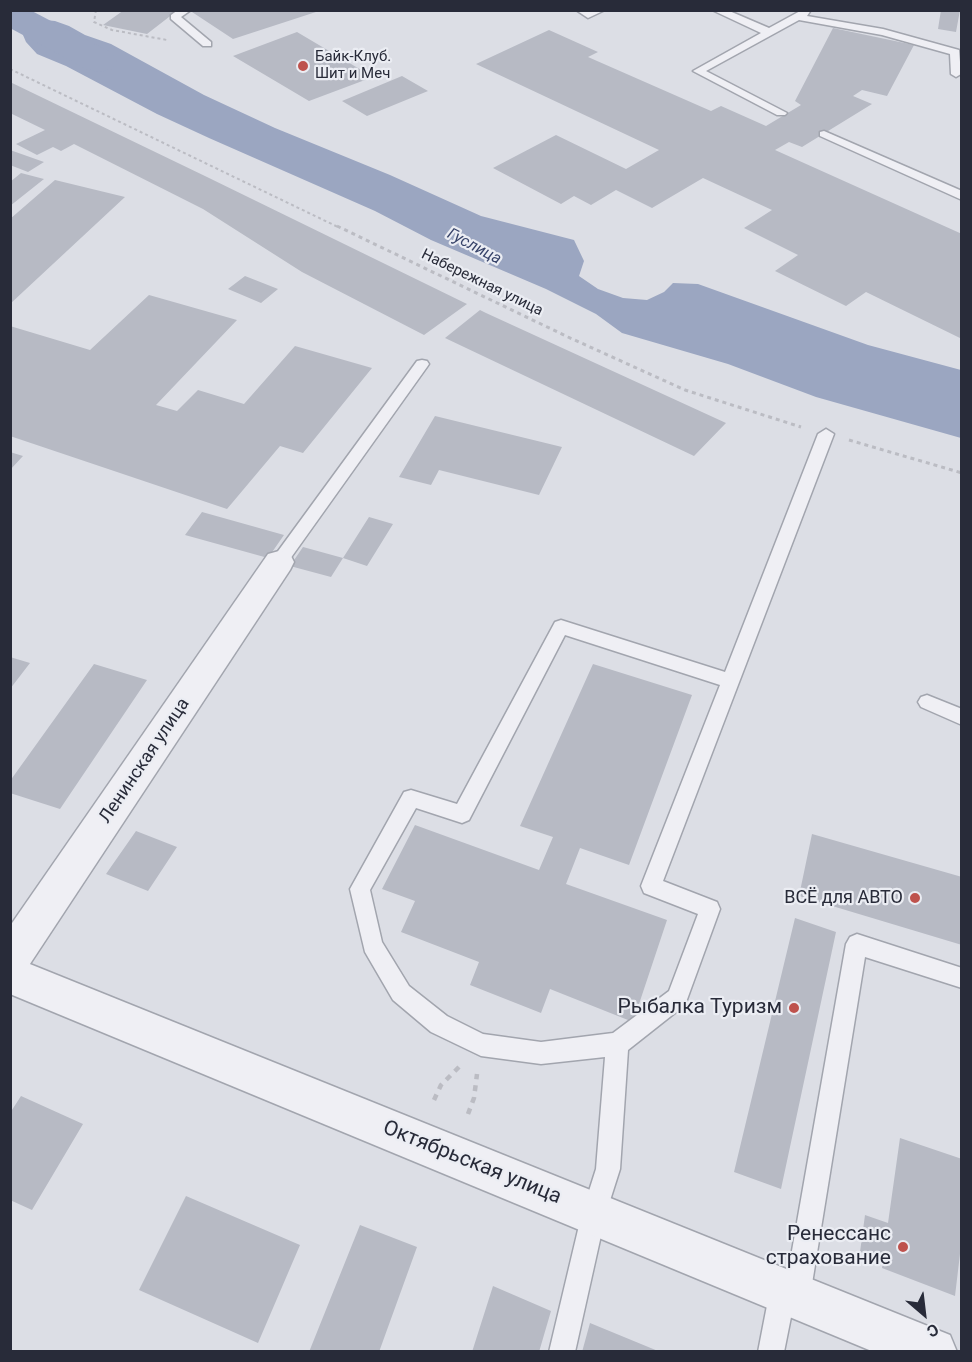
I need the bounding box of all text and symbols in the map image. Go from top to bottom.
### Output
place label: Байк-Клуб. Шит и Меч [315,48,391,83]
marker: Байк-Клуб. Шит и Меч [296,59,310,73]
water label: Гуслица [444,225,504,269]
street label: Набережная улица [418,246,546,320]
street label: Ленинская улица [95,694,195,828]
place label: ВСЁ для АВТО [784,887,903,909]
marker: ВСЁ для АВТО [908,891,922,905]
place label: Рыбалка Туризм [617,995,782,1021]
marker: Рыбалка Туризм [787,1001,801,1015]
street label: Октябрьская улица [379,1116,565,1210]
place label: Ренессанс страхование [766,1222,891,1272]
marker: Ренессанс страхование [896,1240,910,1254]
north arrow [894,1284,954,1344]
text: С [924,1319,942,1341]

